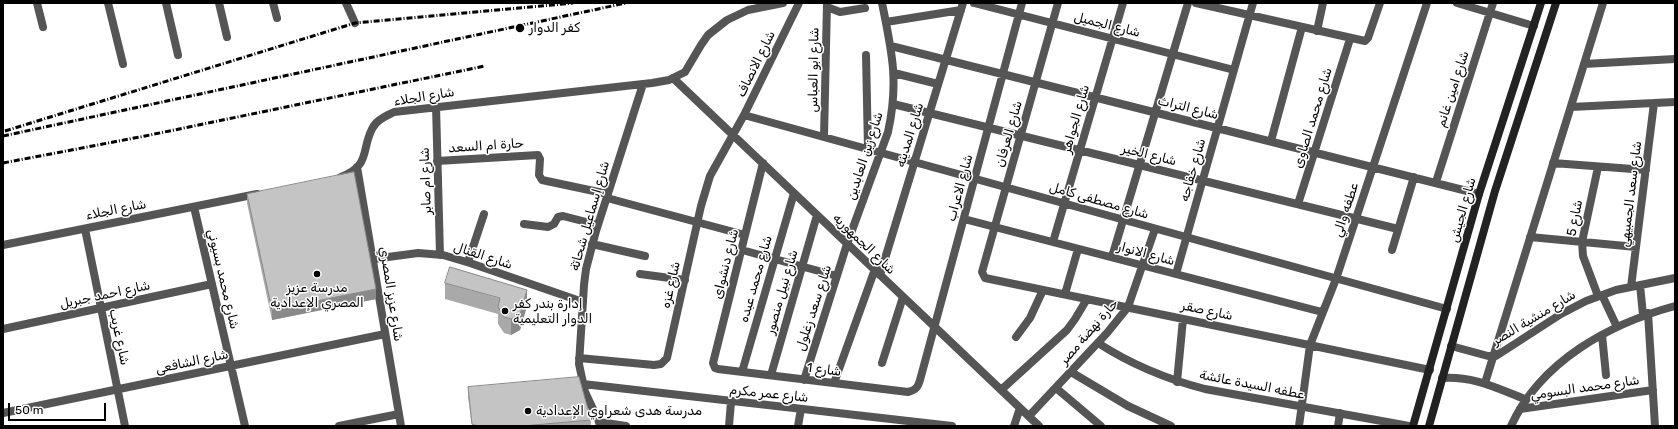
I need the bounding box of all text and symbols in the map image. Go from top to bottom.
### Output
street label: شارع الجميل [1072,9,1142,41]
place label: كفر الدوار [529,20,580,36]
marker: كفر الدوار [514,22,526,34]
street label: شارع ابو العباس [805,27,823,113]
street label: شارع الانصاف [733,28,779,100]
street label: شارع امين غانم [1433,49,1473,129]
street label: شارع محمد الصاوى [1290,66,1336,170]
street label: شارع الجواهر [1059,83,1093,155]
street label: شارع الجلاء [393,85,455,109]
street label: شارع التراث [1156,93,1220,123]
street label: شارع العرفان [992,99,1026,169]
street label: شارع المدينه [893,101,927,169]
street label: شارع زين العابدين [843,110,887,202]
street label: حارة ام السعد [448,136,524,156]
street label: شارع خفاجه [1177,137,1209,203]
street label: شارع سعد الجمبيهي [1617,140,1645,248]
street label: شارع الخير [1120,141,1178,169]
street label: شارع ام صابر [417,147,435,215]
street label: شارع الاعراب [944,153,976,223]
street label: شارع إسماعيل شحاتة [567,159,613,273]
street label: شارع الجيش [1446,176,1480,244]
street label: شارع مصطفى كامل [1047,179,1151,223]
street label: عطفه والي [1330,181,1362,239]
street label: شارع الجلاء [84,196,148,224]
street label: شارع 5 [1564,198,1586,238]
street label: شارع الجمهوريه [829,210,899,278]
street label: شارع محمد بسيوني [204,227,242,331]
street label: شارع دنشواى [710,227,742,301]
street label: شارع محمد عبده [736,234,776,324]
street label: شارع القنال [452,239,514,273]
street label: شارع الانوار [1116,239,1176,269]
street label: شارع عزيز المصري [376,246,406,342]
street label: شارع نبيل منصور [762,248,802,336]
street label: شارع غزه [658,260,684,310]
street label: شارع سعد زغلول [793,263,835,353]
marker: مدرسة عزيز المصري الإعدادية [312,269,322,279]
street label: شارع احمد جبريل [58,278,152,312]
place label: مدرسة عزيز المصري الإعدادية [270,280,364,311]
street label: شارع منشية النصر [1489,287,1579,349]
place label: إدارة بندر كفر الدوار التعليمية [513,296,592,327]
street label: حارة نهضة مصر [1056,296,1122,368]
street label: شارع صقر [1180,298,1234,324]
marker: إدارة بندر كفر الدوار التعليمية [500,306,510,316]
street label: شارع غريب [105,307,133,367]
street label: شارع الشافعى [154,347,230,377]
street label: شارع 1 [806,360,842,380]
street label: عطفه السيدة عائشة [1198,367,1306,403]
street label: شارع محمد البسومي [1529,373,1641,403]
street label: شارع عمر مكرم [729,382,809,406]
scale bar [10,395,108,421]
text: 50 m [15,403,43,417]
place label: مدرسة هدى شعراوي الإعدادية [536,403,702,419]
marker: مدرسة هدى شعراوي الإعدادية [523,406,533,416]

